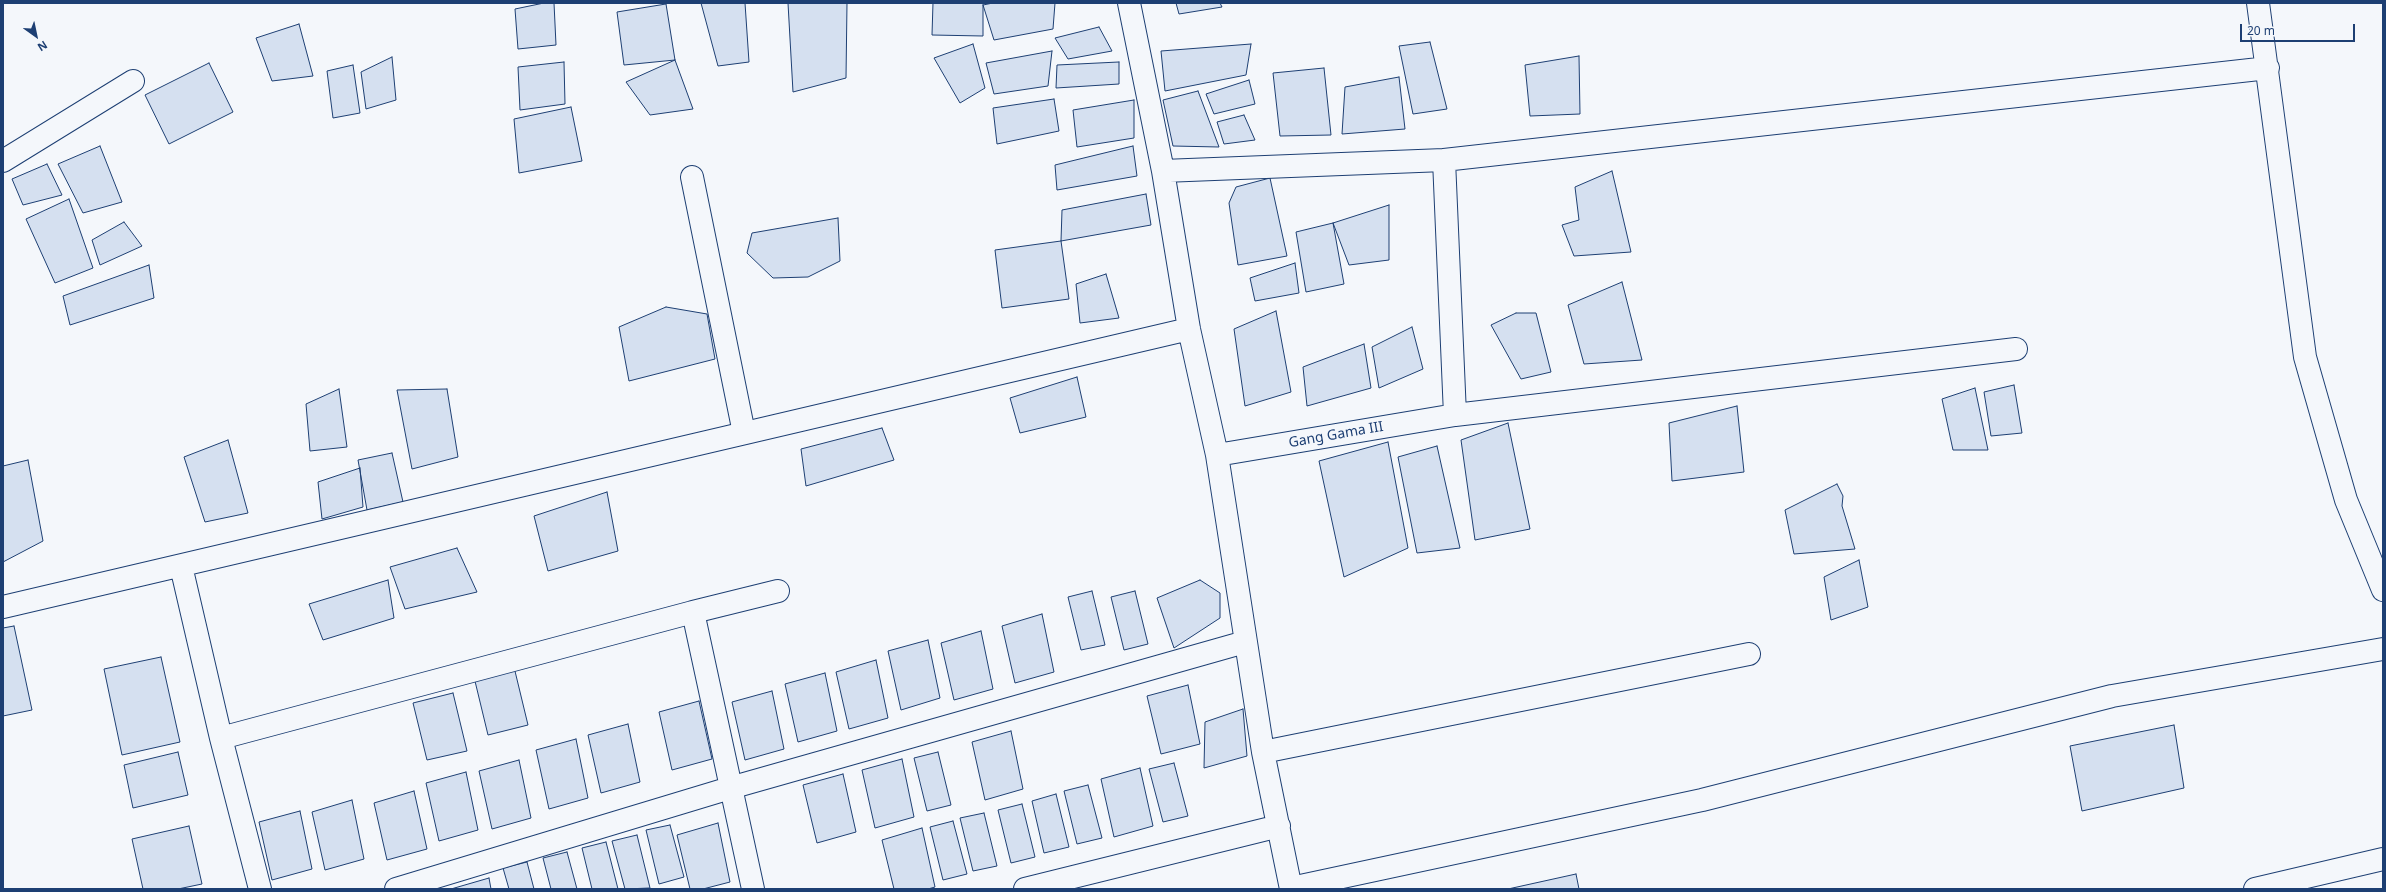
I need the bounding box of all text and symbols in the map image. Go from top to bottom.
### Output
north arrow [16,16,56,56]
scale bar [2242,16,2357,42]
text: 20 m [2247,22,2275,39]
text: N [35,38,51,55]
street label: Gang Gama III [1287,418,1385,452]

